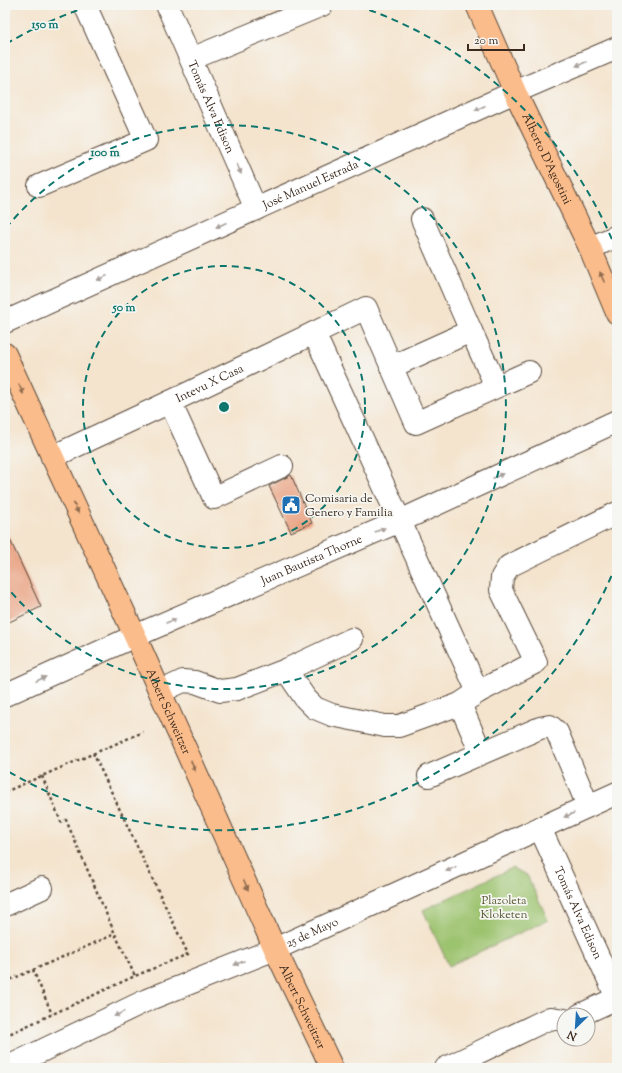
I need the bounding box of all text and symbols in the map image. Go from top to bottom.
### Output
text: 150 m [30,16,59,34]
scale bar [468,26,524,52]
text: 20 m [474,32,499,50]
street label: Tomás Alva Edison [182,58,239,157]
one-way arrow [575,61,587,67]
one-way arrow [474,105,485,111]
street label: Alberto D'Agostini [517,111,576,208]
text: 100 m [89,144,120,162]
street label: José Manuel Estrada [259,156,362,215]
one-way arrow [236,163,242,175]
one-way arrow [215,222,226,228]
one-way arrow [599,271,605,282]
one-way arrow [96,275,107,281]
text: 50 m [112,299,136,317]
street label: Intevu X Casa [173,360,247,408]
one-way arrow [18,384,24,395]
centre of rings [217,400,231,414]
one-way arrow [493,473,504,479]
place label: Comisaria de Genero y Familia [305,490,393,522]
public building icon: Comisaria de Genero y Familia [280,494,302,516]
one-way arrow [73,502,79,513]
one-way arrow [375,527,386,533]
street label: Juan Bautista Thorne [257,530,366,591]
one-way arrow [166,618,177,624]
street label: Albert Schweitzer [141,666,195,758]
one-way arrow [35,676,46,682]
one-way arrow [190,760,196,772]
one-way arrow [562,812,574,818]
street label: Tomás Alva Edison [549,864,606,962]
one-way arrow [445,866,456,872]
one-way arrow [243,879,249,890]
park label: Plazoleta Kloketen [480,892,528,924]
street label: 25 de Mayo [283,913,342,953]
one-way arrow [232,961,244,967]
street label: Albert Schweitzer [274,961,330,1053]
north arrow [556,1007,596,1047]
one-way arrow [113,1011,125,1017]
text: N [565,1026,580,1045]

